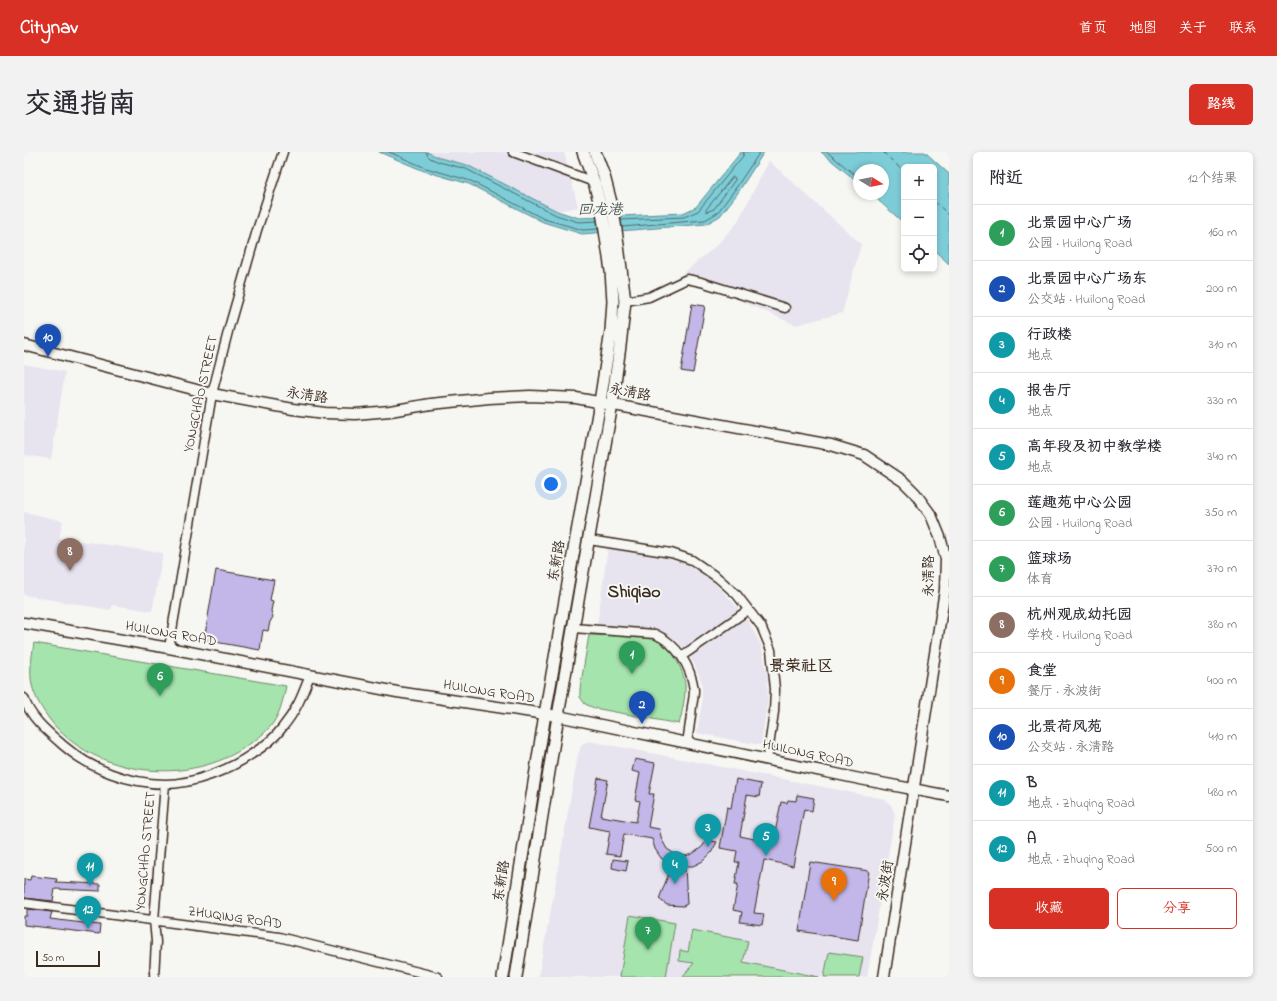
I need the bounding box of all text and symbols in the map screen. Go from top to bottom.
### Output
text: Citynav [20,15,78,42]
text: 首页 [1079,18,1107,39]
text: 地图 [1129,18,1157,39]
text: 关于 [1179,18,1207,39]
text: 联系 [1229,18,1257,39]
button: 路线 [1189,84,1253,125]
text: 交通指南 [24,85,136,126]
north arrow [853,164,889,200]
map controls [901,164,937,272]
button: + [901,164,937,200]
text: 附近 [989,166,1023,191]
text: 12个结果 [1187,169,1237,188]
water label: 回龙港 [577,199,624,221]
button: − [901,200,937,236]
text: 北景园中心广场 [1027,212,1132,234]
text: 1 [1000,223,1004,242]
text: 160 m [1208,223,1237,242]
text: 公园 · Huilong Road [1027,234,1132,253]
button: locate [901,236,937,272]
text: 北景园中心广场东 [1027,268,1147,290]
text: 2 [999,279,1005,298]
text: 200 m [1206,279,1237,298]
text: 公交站 · Huilong Road [1027,290,1145,309]
pin: 10 [35,324,61,357]
text: 行政楼 [1027,324,1072,346]
street label: YONGCHAO STREET [178,333,224,455]
text: 3 [999,335,1005,354]
text: 310 m [1209,335,1237,354]
text: 地点 [1027,346,1053,365]
street label: 永清路 [607,379,653,407]
text: 报告厅 [1027,380,1072,402]
street label: 永清路 [285,383,329,409]
text: 4 [999,391,1005,410]
text: 330 m [1207,391,1237,410]
text: 地点 [1027,402,1053,421]
text: 高年段及初中教学楼 [1027,436,1162,458]
text: 5 [998,447,1006,466]
text: 340 m [1207,447,1237,466]
text: 地点 [1027,458,1053,477]
your location [541,474,561,494]
text: 莲趣苑中心公园 [1027,492,1132,514]
text: 6 [999,503,1005,522]
text: 350 m [1205,503,1237,522]
text: 公园 · Huilong Road [1027,514,1132,533]
pin: 8 [57,538,83,571]
street label: 东新路 [543,538,571,584]
text: 篮球场 [1027,548,1072,570]
street label: 永清路 [919,555,940,597]
text: 7 [999,559,1005,578]
text: 370 m [1207,559,1237,578]
text: 体育 [1027,570,1053,589]
district label: Shiqiao [607,580,661,606]
text: 杭州观成幼托园 [1027,604,1132,626]
text: 8 [1000,615,1004,634]
text: 380 m [1208,615,1237,634]
street label: HUILONG ROAD [124,616,218,652]
text: 学校 · Huilong Road [1027,626,1132,645]
pin: 1 [619,641,645,674]
district label: 景荣社区 [769,655,833,679]
text: 食堂 [1027,660,1057,682]
pin: 6 [147,663,173,696]
text: 9 [1000,671,1004,690]
text: 400 m [1207,671,1237,690]
street label: HUILONG ROAD [442,674,536,710]
text: 餐厅 · 永波街 [1027,682,1101,701]
pin: 2 [629,691,655,724]
text: 北景荷风苑 [1027,716,1102,738]
text: 10 [997,727,1007,746]
text: 410 m [1209,727,1237,746]
street label: HUILONG ROAD [761,734,855,774]
text: 公交站 · 永清路 [1027,738,1114,757]
text: B [1027,772,1037,794]
text: 11 [998,783,1006,802]
text: 480 m [1208,783,1237,802]
street label: YONGCHAO STREET [130,791,162,911]
text: 地点 · Zhuqing Road [1027,794,1135,813]
pin: 3 [695,814,721,847]
pin: 5 [753,823,779,856]
text: A [1027,828,1036,850]
text: 12 [997,839,1007,858]
text: 500 m [1205,839,1237,858]
text: 地点 · Zhuqing Road [1027,850,1135,869]
pin: 4 [662,851,688,884]
pin: 11 [77,853,103,886]
street label: 东新路 [488,859,516,903]
street label: 永波街 [872,859,900,903]
pin: 9 [821,868,847,901]
button: 收藏 [989,888,1109,929]
button: 分享 [1117,888,1237,929]
pin: 12 [75,896,101,929]
street label: ZHUQING ROAD [187,901,283,935]
pin: 7 [635,917,661,950]
scale bar [36,949,100,968]
text: 50 m [42,950,64,966]

